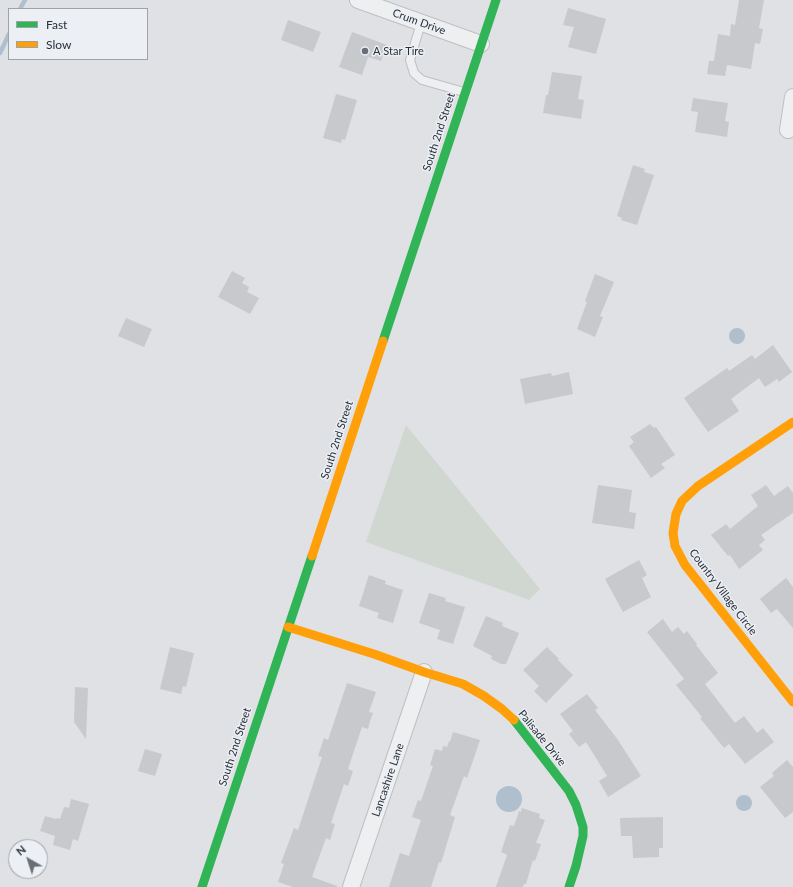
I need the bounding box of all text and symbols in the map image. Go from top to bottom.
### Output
street label: Crum Drive [391,6,447,38]
legend [8,8,148,60]
text: Fast [46,17,67,32]
text: Slow [46,37,71,52]
place label: A Star Tire [373,44,424,58]
marker: A Star Tire [360,46,370,56]
street label: South 2nd Street [420,91,458,173]
street label: South 2nd Street [318,399,356,481]
street label: Country Village Circle [686,546,760,638]
street label: South 2nd Street [216,706,254,788]
street label: Palisade Drive [515,707,569,769]
street label: Lancashire Lane [369,741,407,819]
north arrow [8,839,48,879]
text: N [13,842,28,858]

